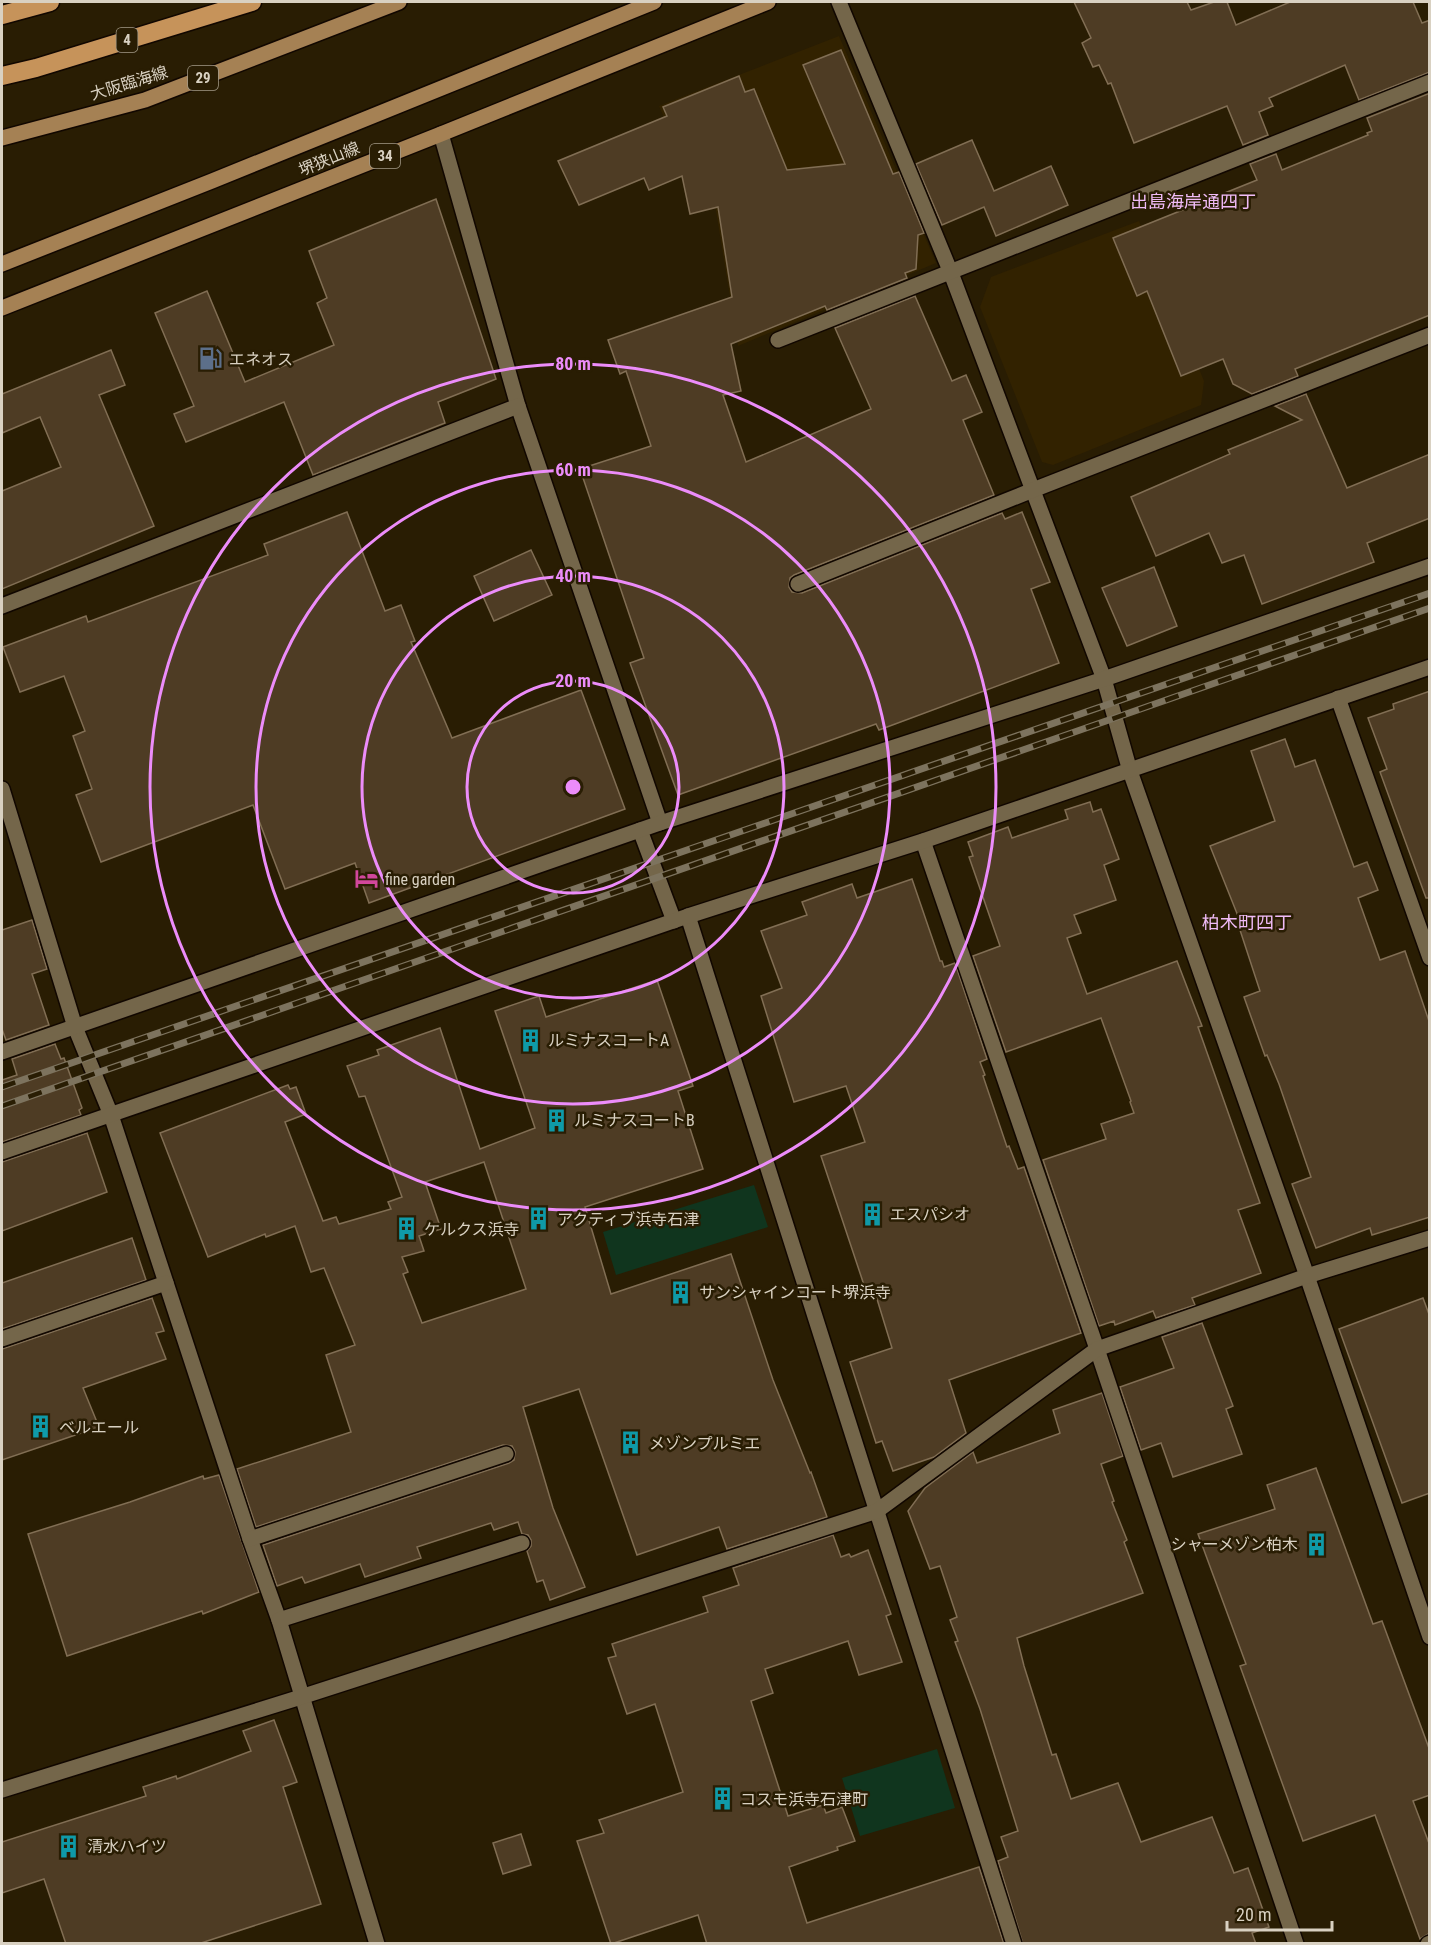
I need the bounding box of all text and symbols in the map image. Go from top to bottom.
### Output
road number: 4 [116,28,138,52]
street label: 大阪臨海線 [88,62,170,104]
road number: 29 [188,66,218,90]
street label: 堺狭山線 [296,138,362,180]
road number: 34 [370,144,400,168]
district label: 出島海岸通四丁 [1130,191,1256,212]
fuel station icon: エネオス [198,346,224,372]
place label: エネオス [229,350,293,369]
text: 80 m [555,353,591,374]
text: 60 m [555,459,591,480]
text: 40 m [555,565,591,586]
text: 20 m [555,670,591,691]
centre of rings [563,777,583,797]
hotel icon: fine garden [354,866,380,892]
place label: fine garden [385,870,455,889]
district label: 柏木町四丁 [1202,912,1292,933]
building icon: ルミナスコートA [517,1027,543,1053]
place label: ルミナスコートA [548,1031,669,1050]
building icon: ルミナスコートB [543,1107,569,1133]
place label: ルミナスコートB [574,1111,695,1130]
building icon: エスパシオ [859,1201,885,1227]
place label: エスパシオ [890,1205,970,1224]
building icon: アクティブ浜寺石津 [526,1206,552,1232]
place label: アクティブ浜寺石津 [557,1210,699,1229]
building icon: ケルクス浜寺 [393,1216,419,1242]
place label: ケルクス浜寺 [424,1220,520,1239]
building icon: サンシャインコート堺浜寺 [668,1279,694,1305]
place label: サンシャインコート堺浜寺 [699,1283,891,1302]
building icon: ベルエール [28,1414,54,1440]
place label: ベルエール [59,1418,139,1437]
building icon: メゾンプルミエ [618,1430,644,1456]
place label: メゾンプルミエ [649,1434,761,1453]
building icon: シャーメゾン柏木 [1303,1531,1329,1557]
place label: シャーメゾン柏木 [1171,1535,1298,1554]
building icon: コスモ浜寺石津町 [709,1786,735,1812]
place label: コスモ浜寺石津町 [740,1790,868,1809]
building icon: 清水ハイツ [56,1833,82,1859]
place label: 清水ハイツ [87,1837,167,1856]
scale bar [1227,1894,1332,1932]
text: 20 m [1236,1904,1271,1925]

